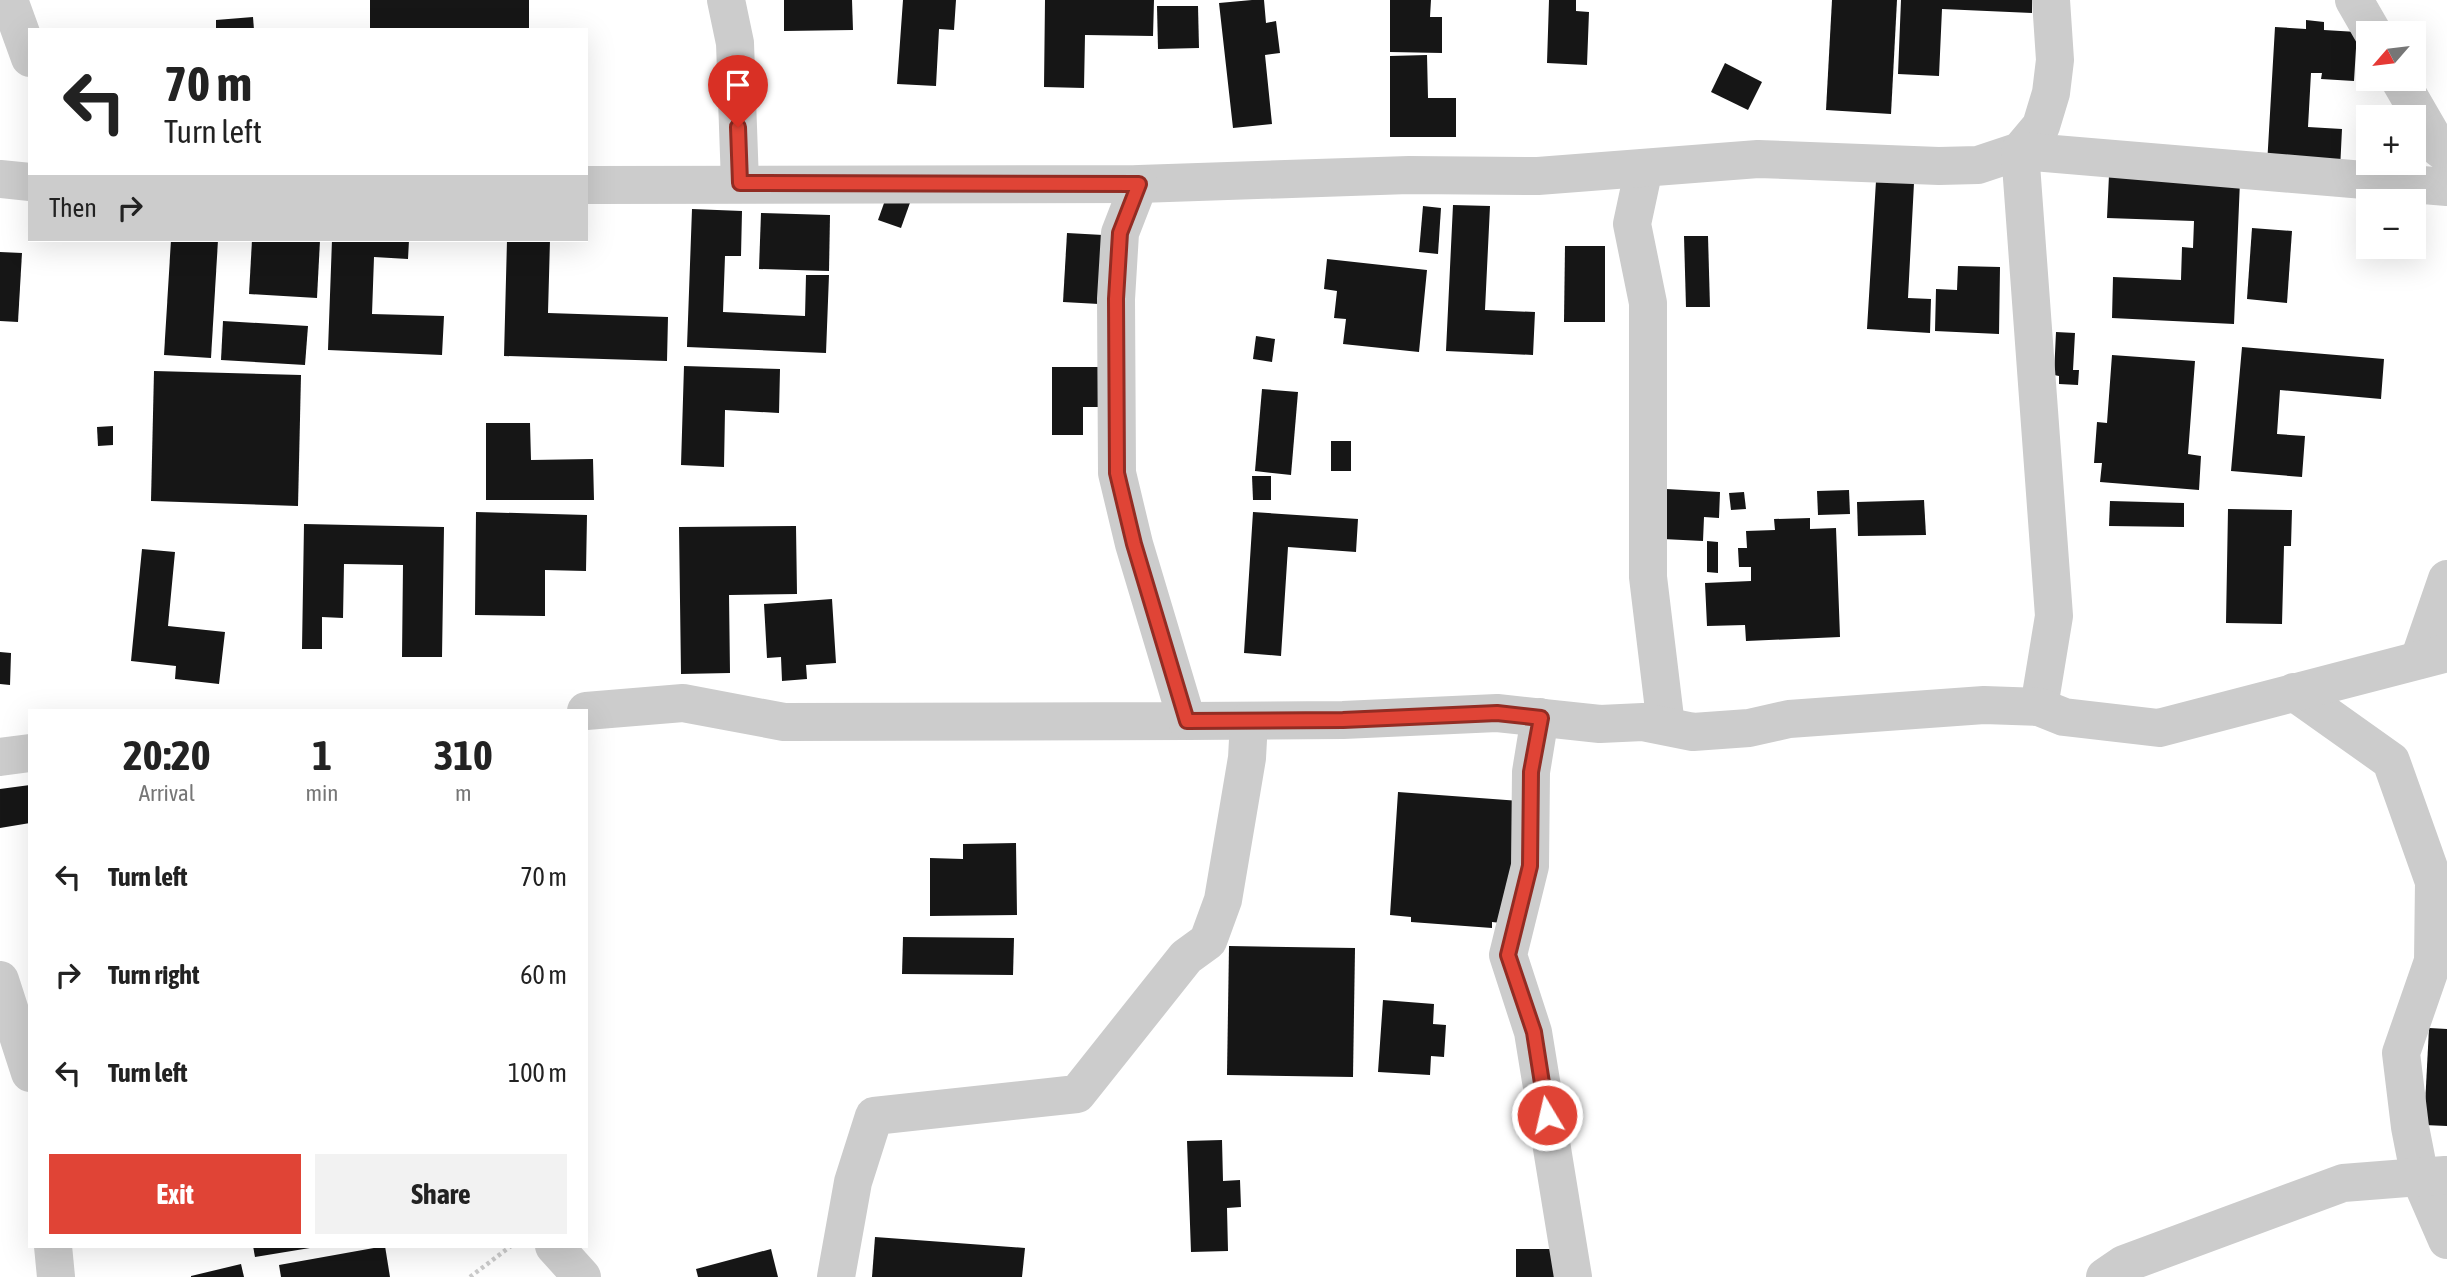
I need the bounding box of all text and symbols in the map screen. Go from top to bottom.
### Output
north arrow [2356,21,2426,91]
map controls [2356,21,2426,259]
text: 70 m [164,55,252,111]
pin [708,55,768,127]
icon: left [49,56,140,147]
icon: arrive [719,66,757,104]
button: + [2356,105,2426,175]
text: Turn left [164,113,262,150]
icon: right [111,189,149,227]
button: − [2356,189,2426,259]
text: Then [49,193,97,223]
text: 20:20 [123,731,210,779]
text: 1 [312,731,332,779]
text: 310 [434,731,493,779]
text: Arrival [139,780,195,806]
text: min [306,780,339,806]
text: m [455,780,472,806]
icon: left [49,858,87,896]
text: Turn left [108,862,188,892]
text: 70 m [520,862,567,892]
icon: right [49,956,87,994]
text: Turn right [108,960,199,990]
text: 60 m [520,960,567,990]
icon: left [49,1054,87,1092]
text: Turn left [108,1058,188,1088]
text: 100 m [508,1058,567,1088]
position arrow [1510,1078,1584,1152]
button: Exit [49,1154,301,1234]
button: Share [315,1154,567,1234]

